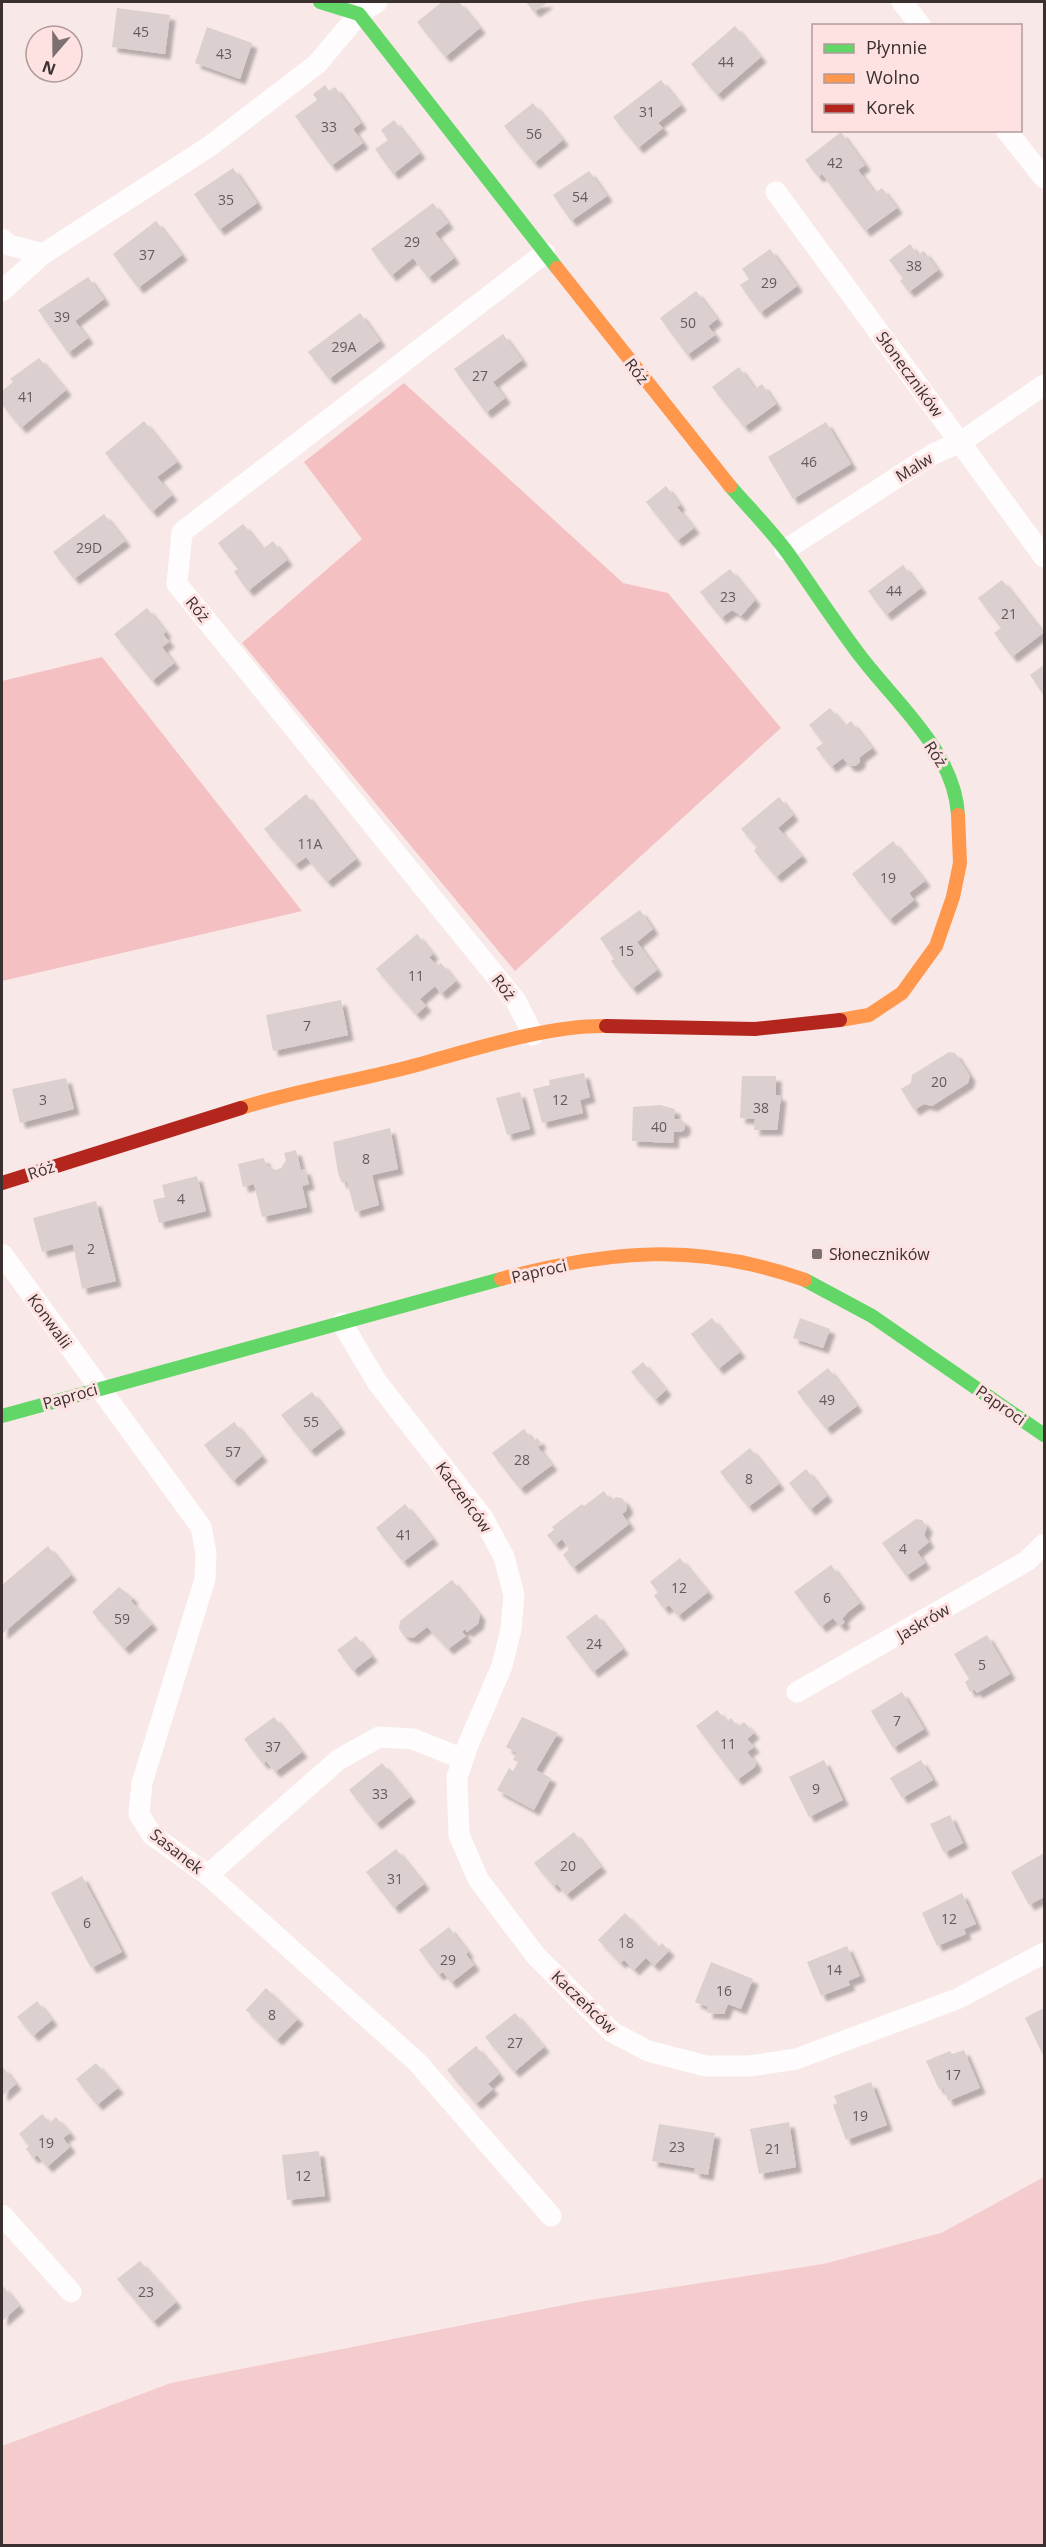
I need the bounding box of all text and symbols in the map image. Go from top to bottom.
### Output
house number: 45 [133,22,149,41]
north arrow [24,24,84,84]
legend [812,24,1022,132]
text: Płynnie [866,35,927,59]
house number: 43 [216,44,232,63]
house number: 44 [718,52,734,71]
text: N [39,56,59,81]
text: Wolno [866,65,920,89]
text: Korek [866,95,915,119]
house number: 31 [639,102,655,121]
house number: 33 [321,117,337,136]
house number: 56 [526,124,542,143]
house number: 42 [827,153,843,172]
house number: 54 [572,187,588,206]
house number: 35 [218,190,234,209]
house number: 29 [404,232,420,251]
house number: 37 [139,245,155,264]
house number: 38 [906,256,922,275]
house number: 29 [761,273,777,292]
house number: 39 [54,307,70,326]
house number: 50 [680,313,696,332]
street label: Słoneczników [872,327,949,422]
house number: 29A [332,337,357,356]
street label: Róż [620,354,654,388]
house number: 27 [472,366,488,385]
house number: 41 [18,387,34,406]
street label: Malw [891,447,937,487]
house number: 46 [801,452,817,471]
house number: 29D [76,538,102,557]
house number: 44 [886,581,902,600]
house number: 23 [720,587,736,606]
street label: Róż [181,592,215,626]
house number: 21 [1001,604,1017,623]
street label: Róż [919,737,953,771]
house number: 11A [298,834,323,853]
house number: 19 [880,868,896,887]
house number: 15 [618,941,634,960]
house number: 11 [408,966,424,985]
street label: Róż [487,970,521,1004]
house number: 7 [303,1016,311,1035]
house number: 20 [931,1072,947,1091]
house number: 3 [39,1090,47,1109]
house number: 12 [552,1090,568,1109]
house number: 38 [753,1098,769,1117]
house number: 40 [651,1117,667,1136]
house number: 8 [362,1149,370,1168]
street label: Róż [25,1155,57,1185]
house number: 4 [177,1189,185,1208]
house number: 2 [87,1239,95,1258]
place label: Słoneczników [829,1243,930,1265]
marker: Słoneczników [810,1247,824,1261]
street label: Paproci [509,1254,569,1288]
street label: Konwalii [23,1289,77,1353]
street label: Paproci [40,1378,100,1414]
street label: Paproci [972,1380,1030,1430]
house number: 49 [819,1390,835,1409]
house number: 55 [303,1412,319,1431]
house number: 57 [225,1442,241,1461]
house number: 28 [514,1450,530,1469]
street label: Kaczeńców [431,1457,497,1537]
house number: 8 [745,1469,753,1488]
house number: 41 [396,1525,412,1544]
house number: 4 [899,1539,907,1558]
house number: 12 [671,1578,687,1597]
house number: 6 [823,1588,831,1607]
street label: Jaskrów [891,1598,954,1647]
house number: 59 [114,1609,130,1628]
house number: 24 [586,1634,602,1653]
house number: 5 [978,1655,986,1674]
house number: 7 [893,1711,901,1730]
house number: 11 [720,1734,736,1753]
house number: 37 [265,1737,281,1756]
house number: 9 [812,1779,820,1798]
house number: 33 [372,1784,388,1803]
street label: Sasanek [146,1823,208,1879]
house number: 20 [560,1856,576,1875]
house number: 31 [387,1869,403,1888]
house number: 12 [941,1909,957,1928]
house number: 6 [83,1913,91,1932]
house number: 18 [618,1933,634,1952]
house number: 29 [440,1950,456,1969]
house number: 14 [826,1960,842,1979]
street label: Kaczeńców [547,1965,622,2039]
house number: 16 [716,1981,732,2000]
house number: 8 [268,2005,276,2024]
house number: 27 [507,2033,523,2052]
house number: 17 [945,2065,961,2084]
house number: 19 [852,2106,868,2125]
house number: 19 [38,2133,54,2152]
house number: 23 [669,2137,685,2156]
house number: 21 [765,2139,781,2158]
house number: 12 [295,2166,311,2185]
house number: 23 [138,2282,154,2301]

